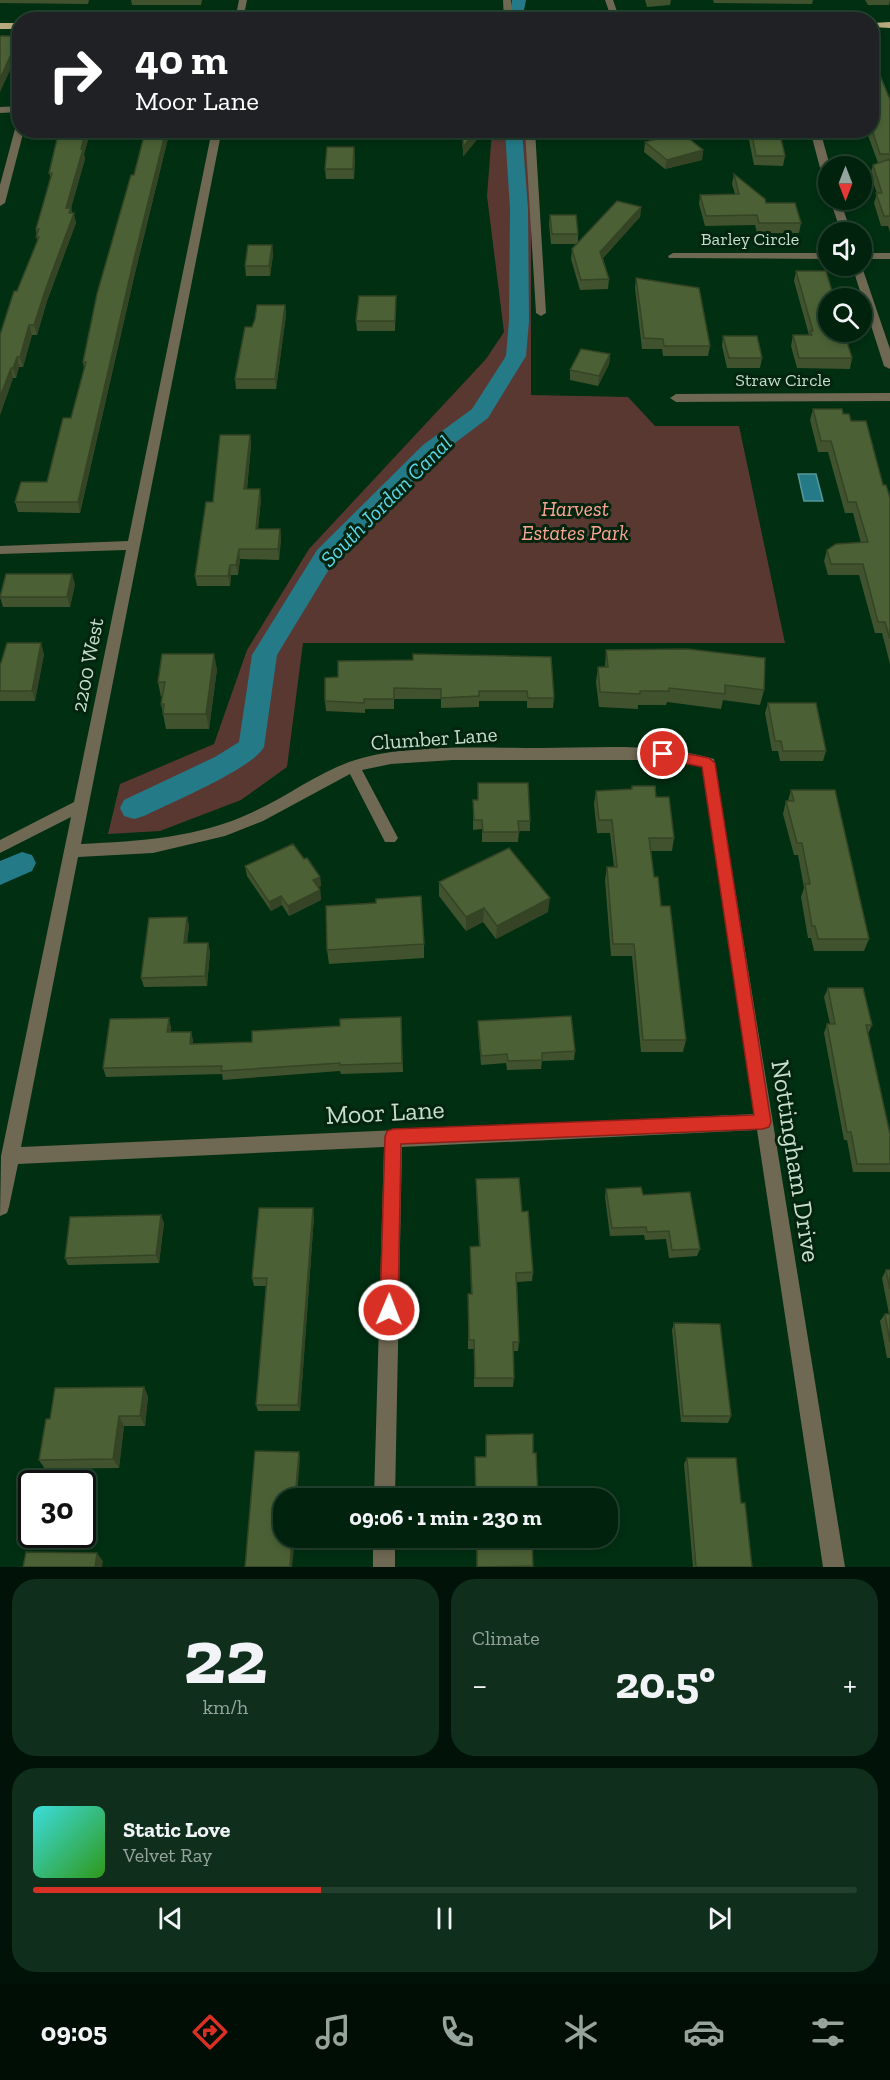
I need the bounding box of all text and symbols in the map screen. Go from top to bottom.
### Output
text: 40 m [135,34,228,85]
icon: right [36,36,114,114]
text: Moor Lane [135,85,259,117]
north arrow [818,156,872,210]
map controls [818,156,872,342]
button: sound [818,222,872,276]
street label: Barley Circle [701,228,799,250]
button: search [818,288,872,342]
street label: Straw Circle [735,369,831,391]
water label: South Jordan Canal [315,430,457,572]
park label: Harvest Estates Park [521,496,629,545]
street label: 2200 West [66,616,108,714]
street label: Clumber Lane [370,721,498,755]
pin [637,728,688,779]
icon: arrive [646,737,679,770]
street label: Nottingham Drive [764,1058,828,1264]
street label: Moor Lane [325,1093,445,1131]
position arrow [357,1278,421,1342]
speed limit sign: 30 [18,1470,96,1548]
text: 09:06 · 1 min · 230 m [349,1504,542,1531]
text: 22 [184,1609,267,1703]
text: Climate [472,1626,540,1650]
text: 20.5° [615,1656,715,1710]
text: − [472,1665,487,1704]
text: + [843,1665,857,1704]
text: km/h [203,1695,248,1719]
text: Static Love [123,1816,230,1843]
text: Velvet Ray [123,1843,212,1867]
icon: previous [154,1902,187,1935]
icon: pause [428,1902,461,1935]
icon: next [703,1902,736,1935]
icon: directions [189,2011,231,2053]
icon: music [312,2011,354,2053]
icon: phone [436,2011,478,2053]
icon: climate [560,2011,602,2053]
icon: car [683,2011,725,2053]
icon: filters [807,2011,849,2053]
text: 09:05 [41,2016,107,2048]

